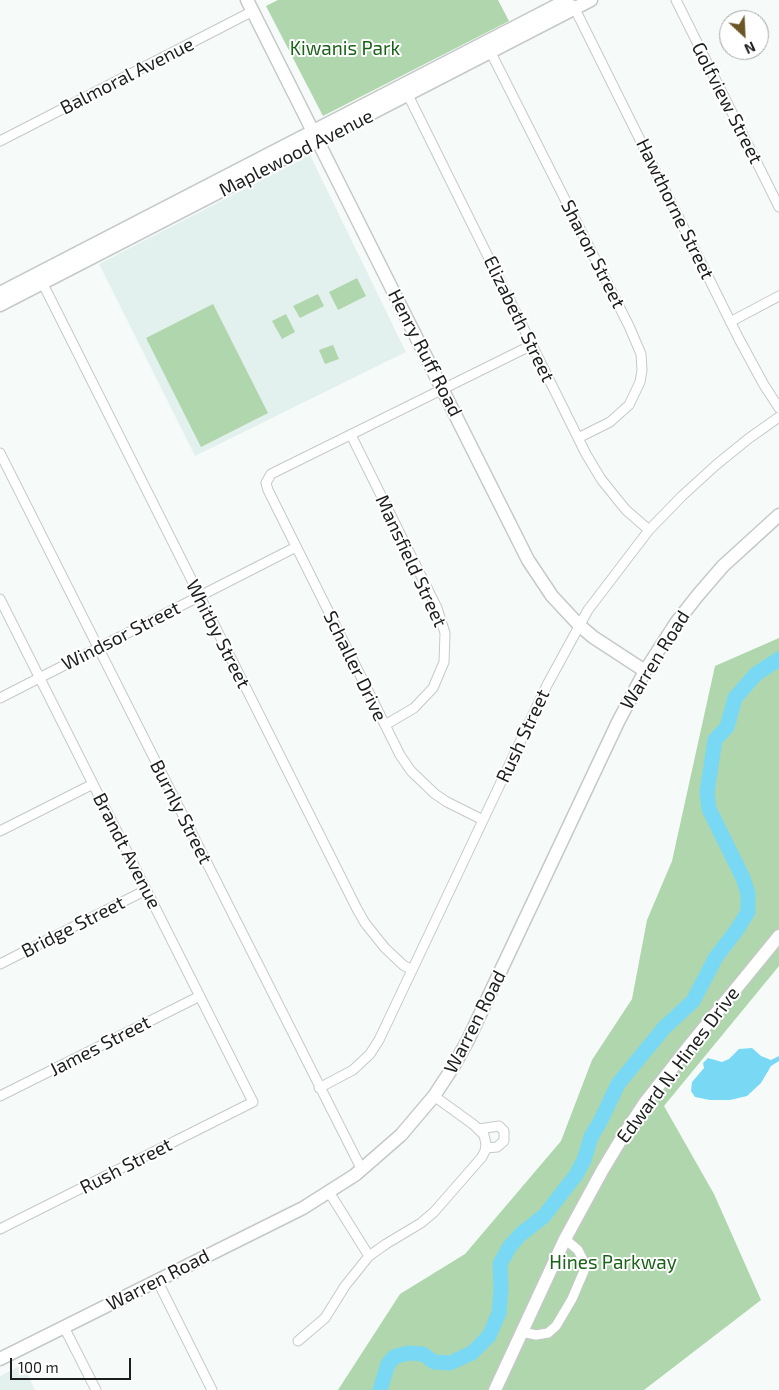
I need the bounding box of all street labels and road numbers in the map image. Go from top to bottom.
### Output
street label: Balmoral Avenue [56,32,198,120]
street label: Golfview Street [687,38,767,168]
street label: Maplewood Avenue [215,104,377,202]
street label: Hawthorne Street [631,135,719,283]
street label: Sharon Street [556,196,630,312]
street label: Elizabeth Street [479,252,559,386]
street label: Henry Ruff Road [383,285,467,421]
street label: Mansfield Street [370,491,452,631]
street label: Whitby Street [181,576,255,692]
street label: Windsor Street [58,596,184,676]
street label: Warren Road [616,606,694,714]
street label: Schaller Drive [318,607,392,725]
street label: Rush Street [491,686,555,786]
street label: Burnly Street [145,756,217,868]
street label: Brandt Avenue [88,789,166,913]
street label: Bridge Street [18,891,128,963]
street label: Warren Road [439,967,511,1077]
street label: Edward N. Hines Drive [612,982,744,1148]
street label: James Street [46,1011,154,1081]
street label: Rush Street [76,1133,176,1199]
street label: Warren Road [103,1244,213,1316]

